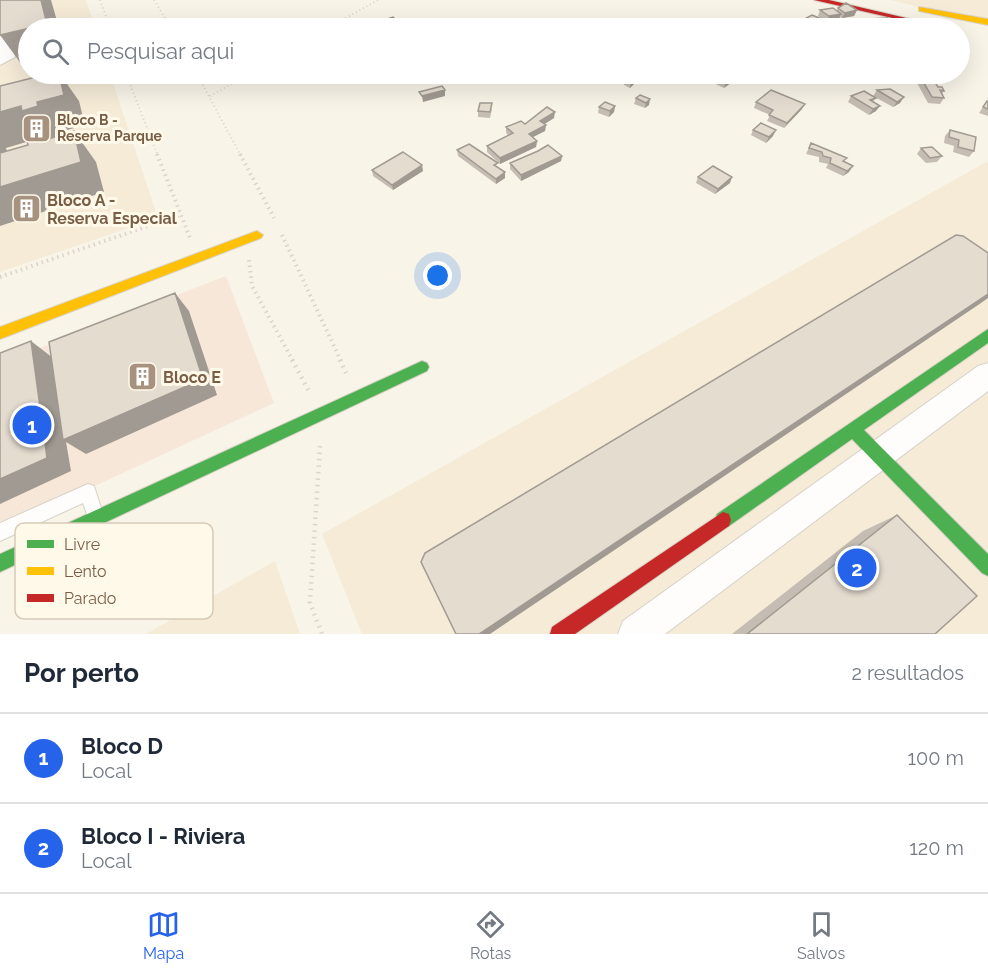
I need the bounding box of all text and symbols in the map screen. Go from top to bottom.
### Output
search box [18,18,970,84]
icon: search [39,35,72,68]
text: Pesquisar aqui [87,38,234,64]
building icon: Bloco B - Reserva Parque [20,112,52,144]
place label: Bloco B - Reserva Parque [57,112,163,144]
place label: Bloco A - Reserva Especial [47,191,178,228]
building icon: Bloco A - Reserva Especial [10,193,42,225]
your location [423,261,452,290]
building icon: Bloco E [126,361,158,393]
place label: Bloco E [163,368,221,387]
pin: 1 [12,402,51,448]
legend [15,523,213,619]
text: Livre [64,535,100,554]
pin: 2 [838,546,876,590]
text: Lento [64,562,107,581]
text: Parado [64,589,116,608]
text: Por perto [24,658,139,688]
text: 2 resultados [851,661,964,685]
text: Bloco D [81,733,163,759]
text: 1 [39,746,48,770]
text: 100 m [907,746,964,770]
text: Local [81,759,132,783]
text: Bloco I - Riviera [81,823,245,849]
text: 2 [38,836,49,860]
text: 120 m [909,836,964,860]
text: Local [81,849,132,873]
tab: Mapa [143,908,184,963]
tab: Rotas [470,908,511,963]
tab: Salvos [797,908,845,963]

